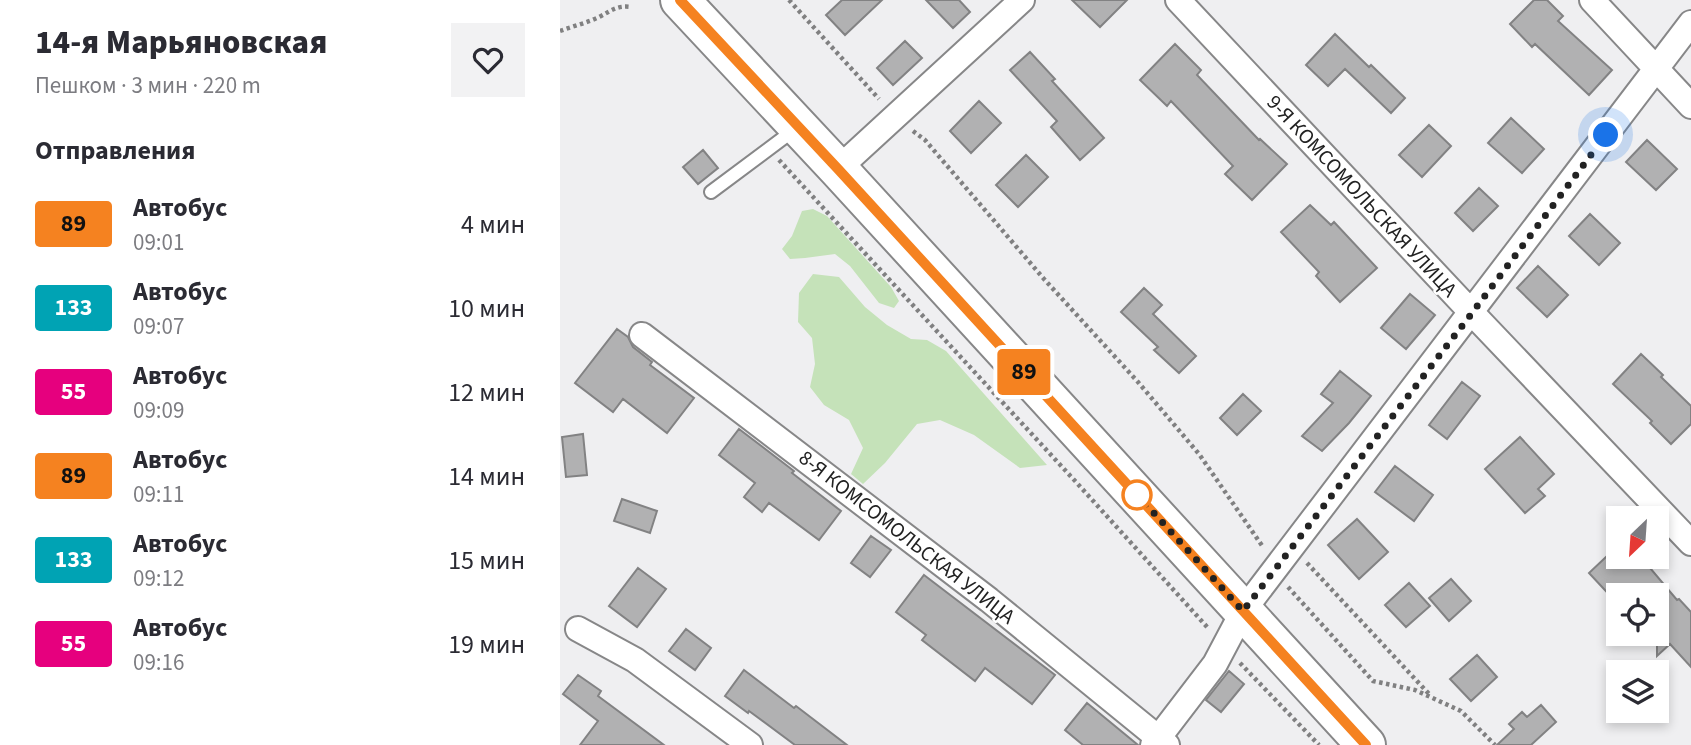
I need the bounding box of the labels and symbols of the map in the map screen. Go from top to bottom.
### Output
street label: 9-Я КОМСОМОЛЬСКАЯ УЛИЦА [1260,88,1464,304]
your location [1588,117,1623,152]
line badge: 89 [993,349,1056,395]
street label: 8-Я КОМСОМОЛЬСКАЯ УЛИЦА [793,443,1022,631]
unlabelled marker [1122,480,1152,510]
north arrow [1606,506,1670,569]

